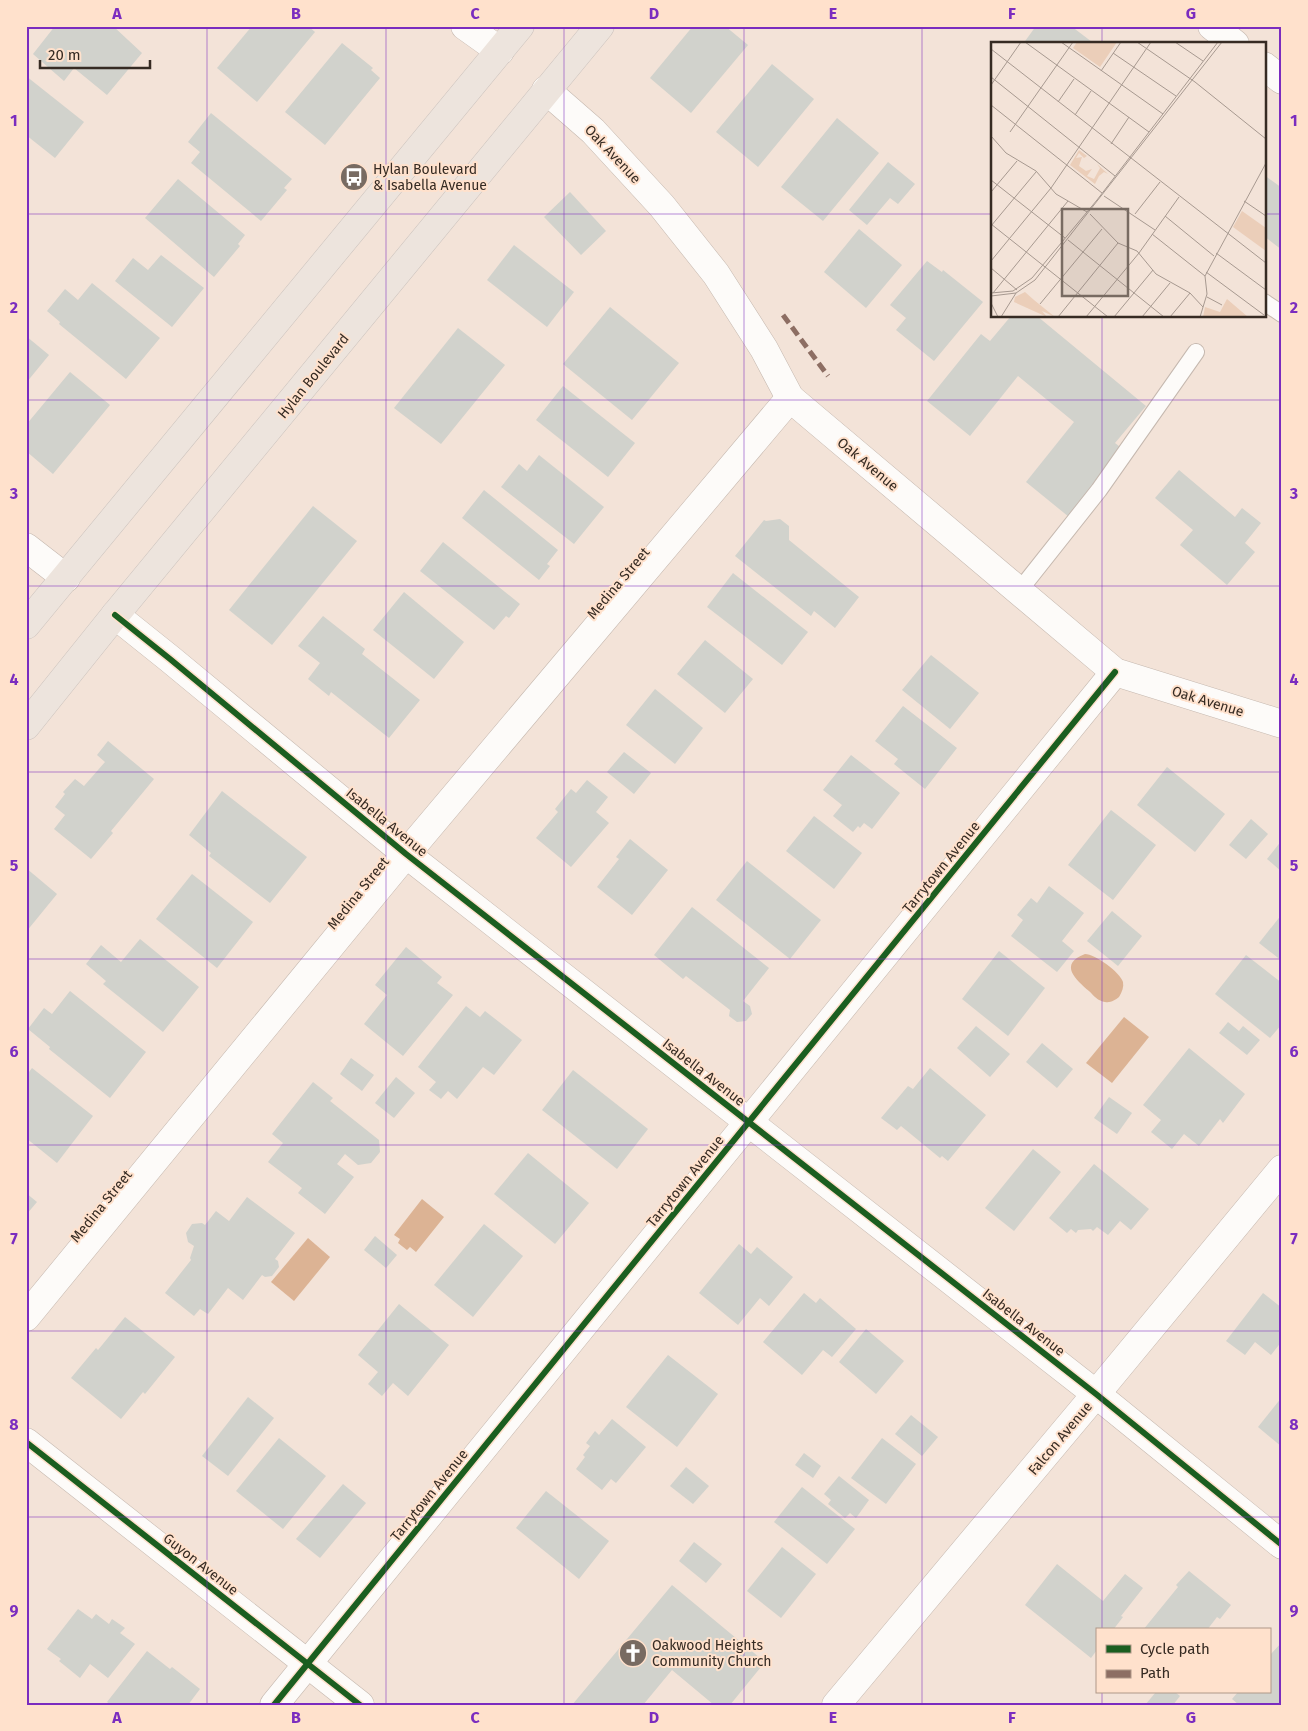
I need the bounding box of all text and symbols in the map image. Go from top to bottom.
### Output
text: A [111,4,122,23]
text: B [291,4,301,23]
text: C [470,4,480,23]
text: D [649,4,659,23]
text: E [829,4,837,23]
text: F [1008,4,1016,23]
text: G [1186,4,1196,23]
scale bar [40,38,150,70]
inset map [991,42,1266,318]
text: 20 m [48,46,81,64]
text: 1 [10,111,18,130]
text: 1 [1290,111,1298,130]
street label: Oak Avenue [581,121,644,187]
place label: Hylan Boulevard & Isabella Avenue [373,161,487,194]
bus stop icon: Hylan Boulevard & Isabella Avenue [339,162,369,192]
text: 2 [10,298,18,317]
text: 2 [1290,298,1298,317]
street label: Hylan Boulevard [274,331,353,422]
street label: Oak Avenue [834,434,902,495]
text: 3 [9,484,18,503]
text: 3 [1289,484,1298,503]
street label: Medina Street [583,543,654,623]
text: 4 [9,670,19,689]
text: 4 [1289,670,1299,689]
street label: Oak Avenue [1170,682,1246,720]
street label: Isabella Avenue [342,784,431,860]
street label: Tarrytown Avenue [899,818,984,917]
street label: Medina Street [324,853,393,933]
text: 5 [10,856,19,875]
text: 5 [1290,856,1299,875]
street label: Isabella Avenue [659,1035,748,1110]
text: 6 [9,1042,19,1061]
text: 6 [1289,1042,1299,1061]
street label: Tarrytown Avenue [643,1132,728,1231]
street label: Medina Street [67,1166,136,1246]
text: 7 [10,1229,18,1248]
text: 7 [1290,1229,1298,1248]
street label: Isabella Avenue [979,1285,1068,1360]
street label: Falcon Avenue [1025,1398,1096,1478]
text: 8 [9,1415,19,1434]
text: 8 [1289,1415,1299,1434]
street label: Tarrytown Avenue [387,1446,472,1545]
street label: Guyon Avenue [160,1530,242,1599]
text: 9 [10,1601,19,1620]
text: 9 [1290,1601,1299,1620]
legend [1096,1628,1270,1694]
place label: Oakwood Heights Community Church [652,1637,772,1670]
church icon: Oakwood Heights Community Church [618,1638,648,1668]
text: Cycle path [1140,1640,1210,1658]
text: Path [1140,1664,1170,1682]
text: A [111,1708,122,1727]
text: B [291,1708,301,1727]
text: C [470,1708,480,1727]
text: D [649,1708,659,1727]
text: E [829,1708,837,1727]
text: F [1008,1708,1016,1727]
text: G [1186,1708,1196,1727]

